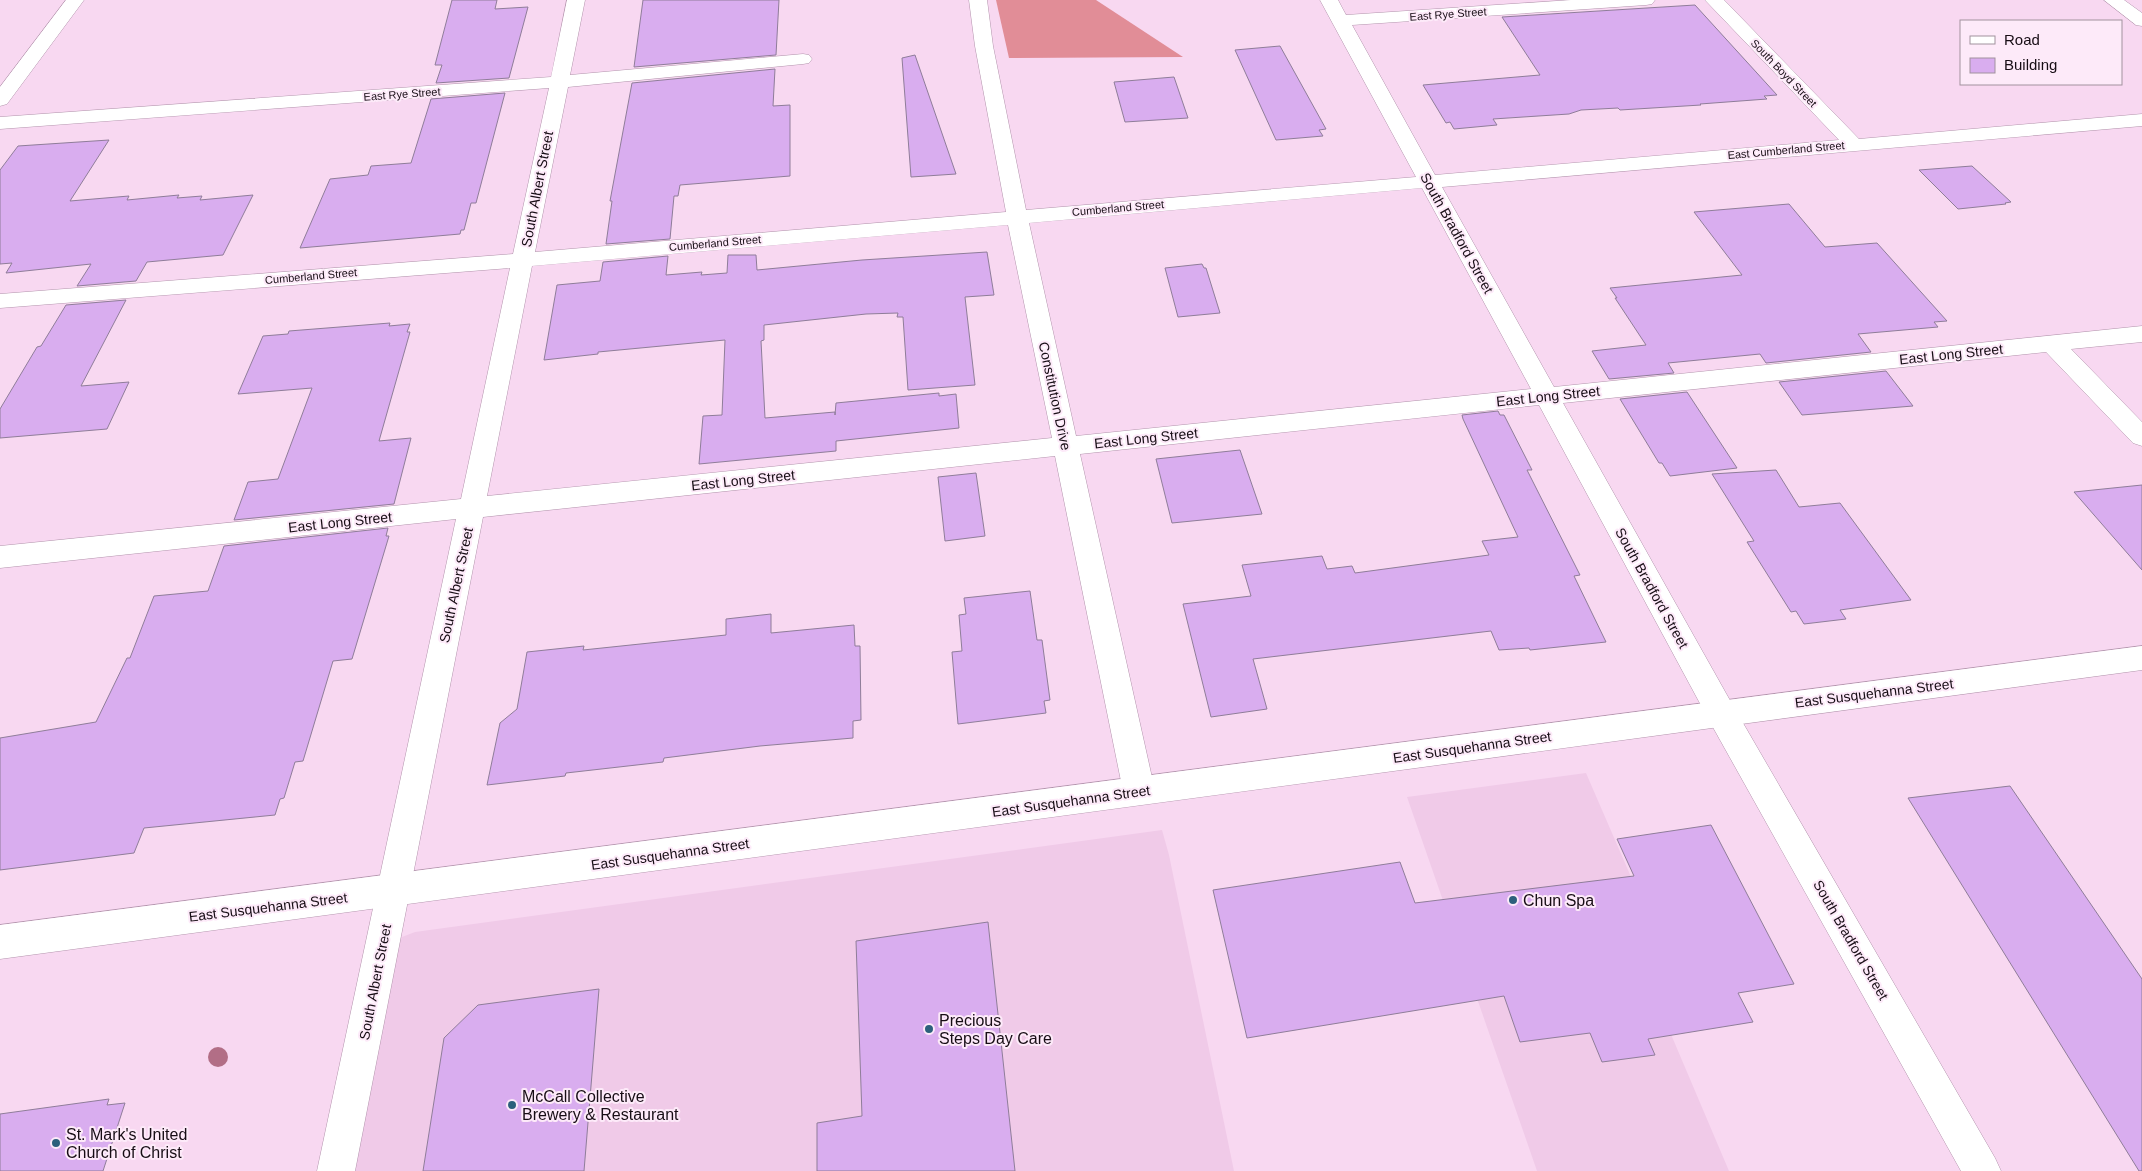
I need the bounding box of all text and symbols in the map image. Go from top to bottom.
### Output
street label: East Rye Street [1409,5,1487,23]
legend [1960,20,2122,85]
text: Road [2004,31,2040,48]
street label: South Boyd Street [1749,37,1819,109]
text: Building [2004,56,2057,73]
street label: East Rye Street [363,85,441,103]
street label: South Albert Street [518,130,556,248]
street label: East Cumberland Street [1727,139,1845,161]
street label: South Bradford Street [1417,170,1497,296]
street label: Cumberland Street [1071,198,1165,218]
street label: Cumberland Street [668,233,762,253]
street label: Cumberland Street [264,266,358,286]
street label: Constitution Drive [1036,340,1074,452]
street label: East Long Street [1898,341,2004,367]
street label: East Long Street [1495,383,1601,409]
street label: East Long Street [1093,425,1199,451]
street label: East Long Street [690,467,796,493]
street label: East Long Street [287,509,393,535]
street label: South Bradford Street [1612,525,1692,651]
street label: South Albert Street [436,526,476,644]
street label: East Susquehanna Street [1794,675,1954,711]
street label: East Susquehanna Street [1392,728,1552,766]
street label: East Susquehanna Street [991,782,1151,820]
street label: East Susquehanna Street [590,835,750,873]
street label: South Bradford Street [1810,877,1892,1003]
street label: East Susquehanna Street [188,889,348,925]
place label: Chun Spa [1523,892,1594,909]
marker: Chun Spa [1507,894,1519,906]
street label: South Albert Street [356,923,394,1041]
place label: Precious Steps Day Care [939,1012,1052,1047]
marker: Precious Steps Day Care [923,1023,935,1035]
place label: McCall Collective Brewery & Restaurant [522,1088,679,1123]
marker: McCall Collective Brewery & Restaurant [506,1099,518,1111]
place label: St. Mark's United Church of Christ [66,1126,187,1161]
marker: St. Mark's United Church of Christ [50,1137,62,1149]

